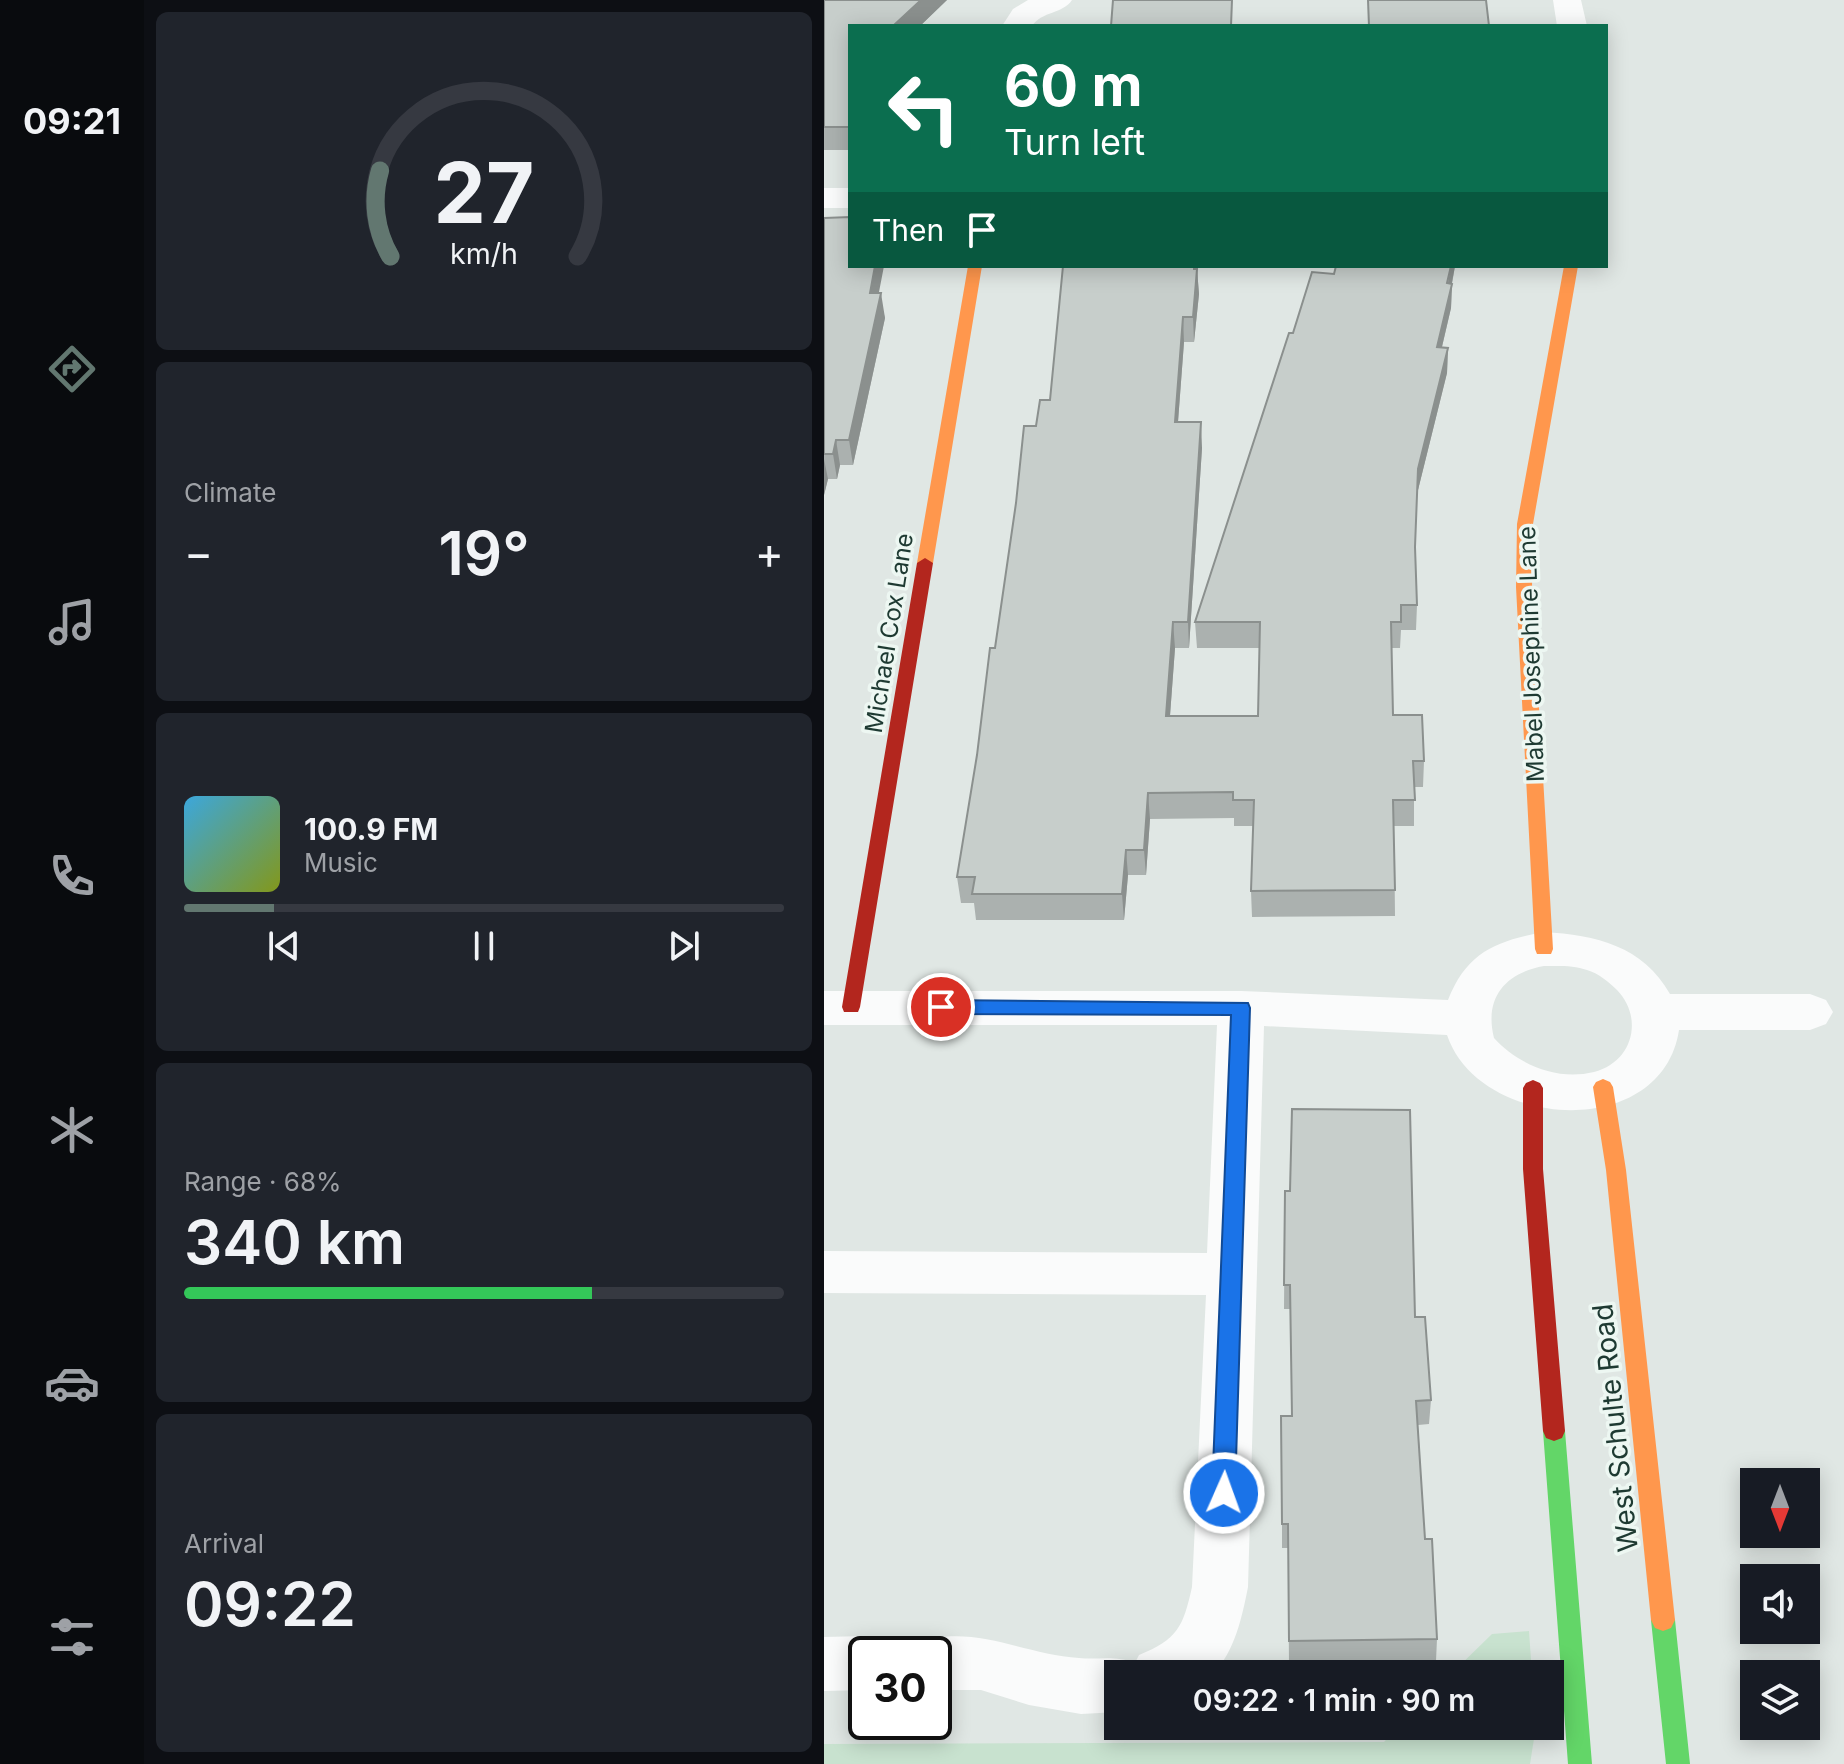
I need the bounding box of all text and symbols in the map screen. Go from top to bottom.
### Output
text: 60 m [1004,52,1143,120]
icon: left [872,56,976,160]
text: 09:21 [23,99,121,143]
text: Turn left [1004,120,1145,164]
text: 27 [434,142,534,243]
icon: arrive [960,208,1004,252]
text: Then [872,212,944,248]
text: km/h [450,236,518,271]
icon: directions [44,341,100,397]
text: Climate [184,477,276,508]
text: 19° [438,517,530,589]
text: − [184,526,213,580]
text: + [755,526,784,580]
street label: Mabel Josephine Lane [1512,526,1550,782]
street label: Michael Cox Lane [859,531,919,735]
icon: music [44,594,100,650]
text: 100.9 FM [304,811,438,847]
text: Music [304,847,378,878]
icon: phone [44,848,100,904]
icon: previous [262,924,306,968]
icon: pause [462,924,506,968]
icon: next [662,924,706,968]
pin [907,973,975,1041]
icon: arrive [919,985,963,1029]
icon: climate [44,1102,100,1158]
text: Range · 68% [184,1166,342,1197]
text: 340 km [184,1206,405,1278]
street label: West Schulte Road [1585,1302,1645,1554]
icon: car [44,1355,100,1411]
position arrow [1182,1451,1266,1535]
north arrow [1740,1468,1820,1548]
map controls [1740,1468,1820,1740]
text: Arrival [184,1528,264,1559]
button: sound [1740,1564,1820,1644]
text: 09:22 [184,1568,356,1640]
icon: filters [44,1609,100,1665]
speed limit sign: 30 [848,1636,952,1740]
button: layers [1740,1660,1820,1740]
text: 09:22 · 1 min · 90 m [1193,1682,1475,1718]

